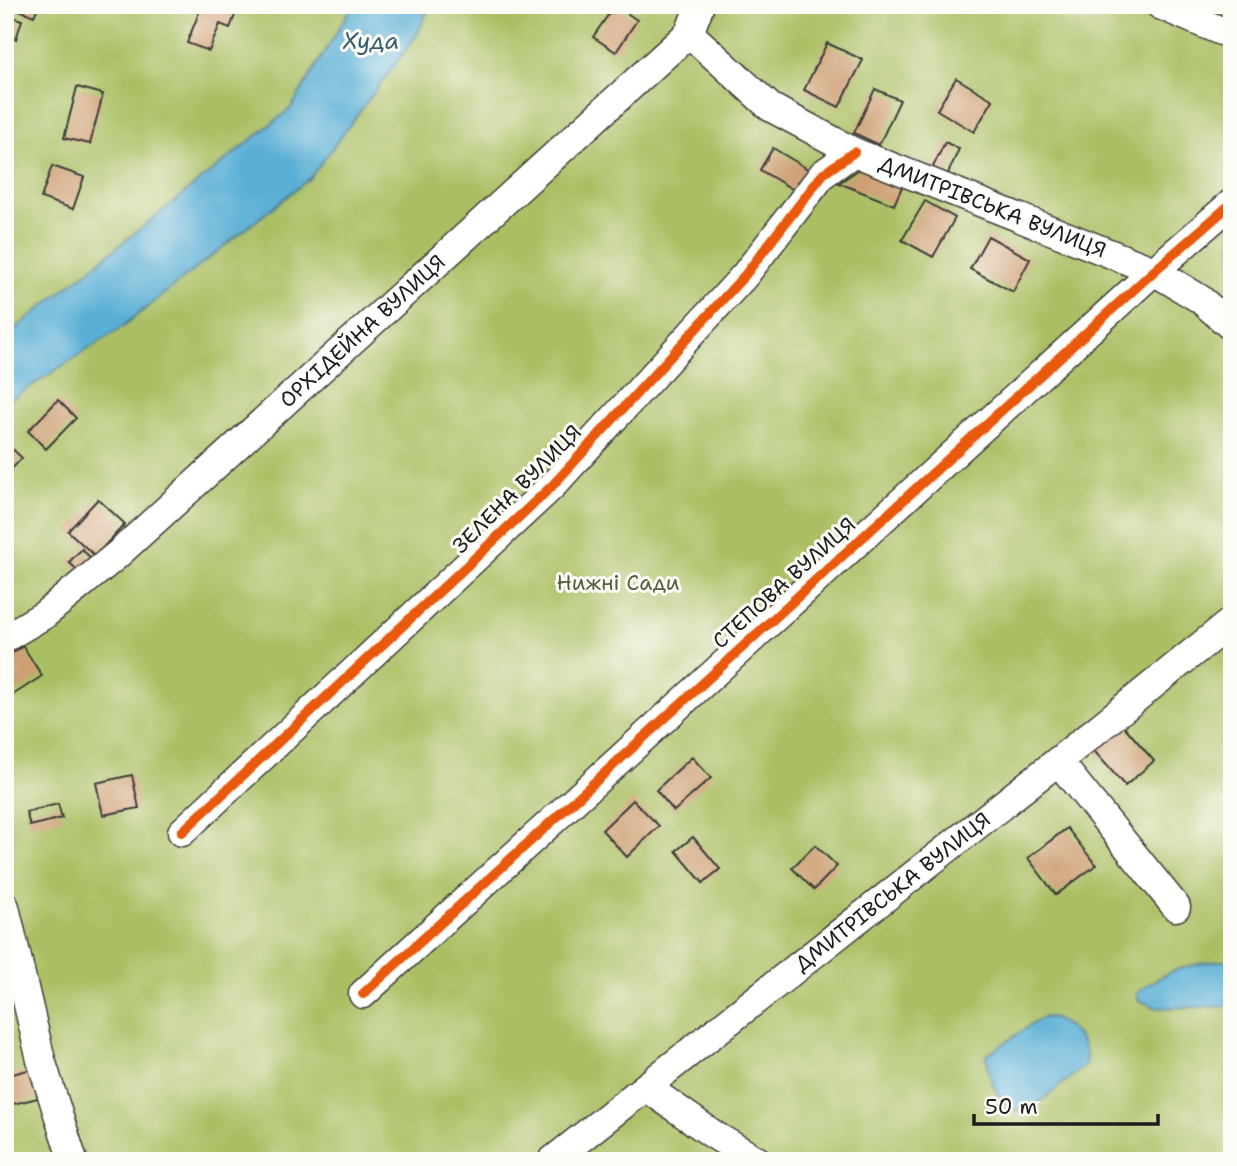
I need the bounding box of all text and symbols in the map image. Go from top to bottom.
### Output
water label: Худа [342,26,399,56]
street label: ДМИТРІВСЬКА ВУЛИЦЯ [875,149,1110,265]
street label: ОРХІДЕЙНА ВУЛИЦЯ [274,248,451,414]
street label: ЗЕЛЕНА ВУЛИЦЯ [446,418,588,560]
street label: СТЕПОВА ВУЛИЦЯ [706,511,862,655]
park label: Нижні Сади [557,569,680,597]
street label: ДМИТРІВСЬКА ВУЛИЦЯ [789,806,996,978]
scale bar [974,1082,1158,1126]
text: 50 m [985,1093,1038,1121]

